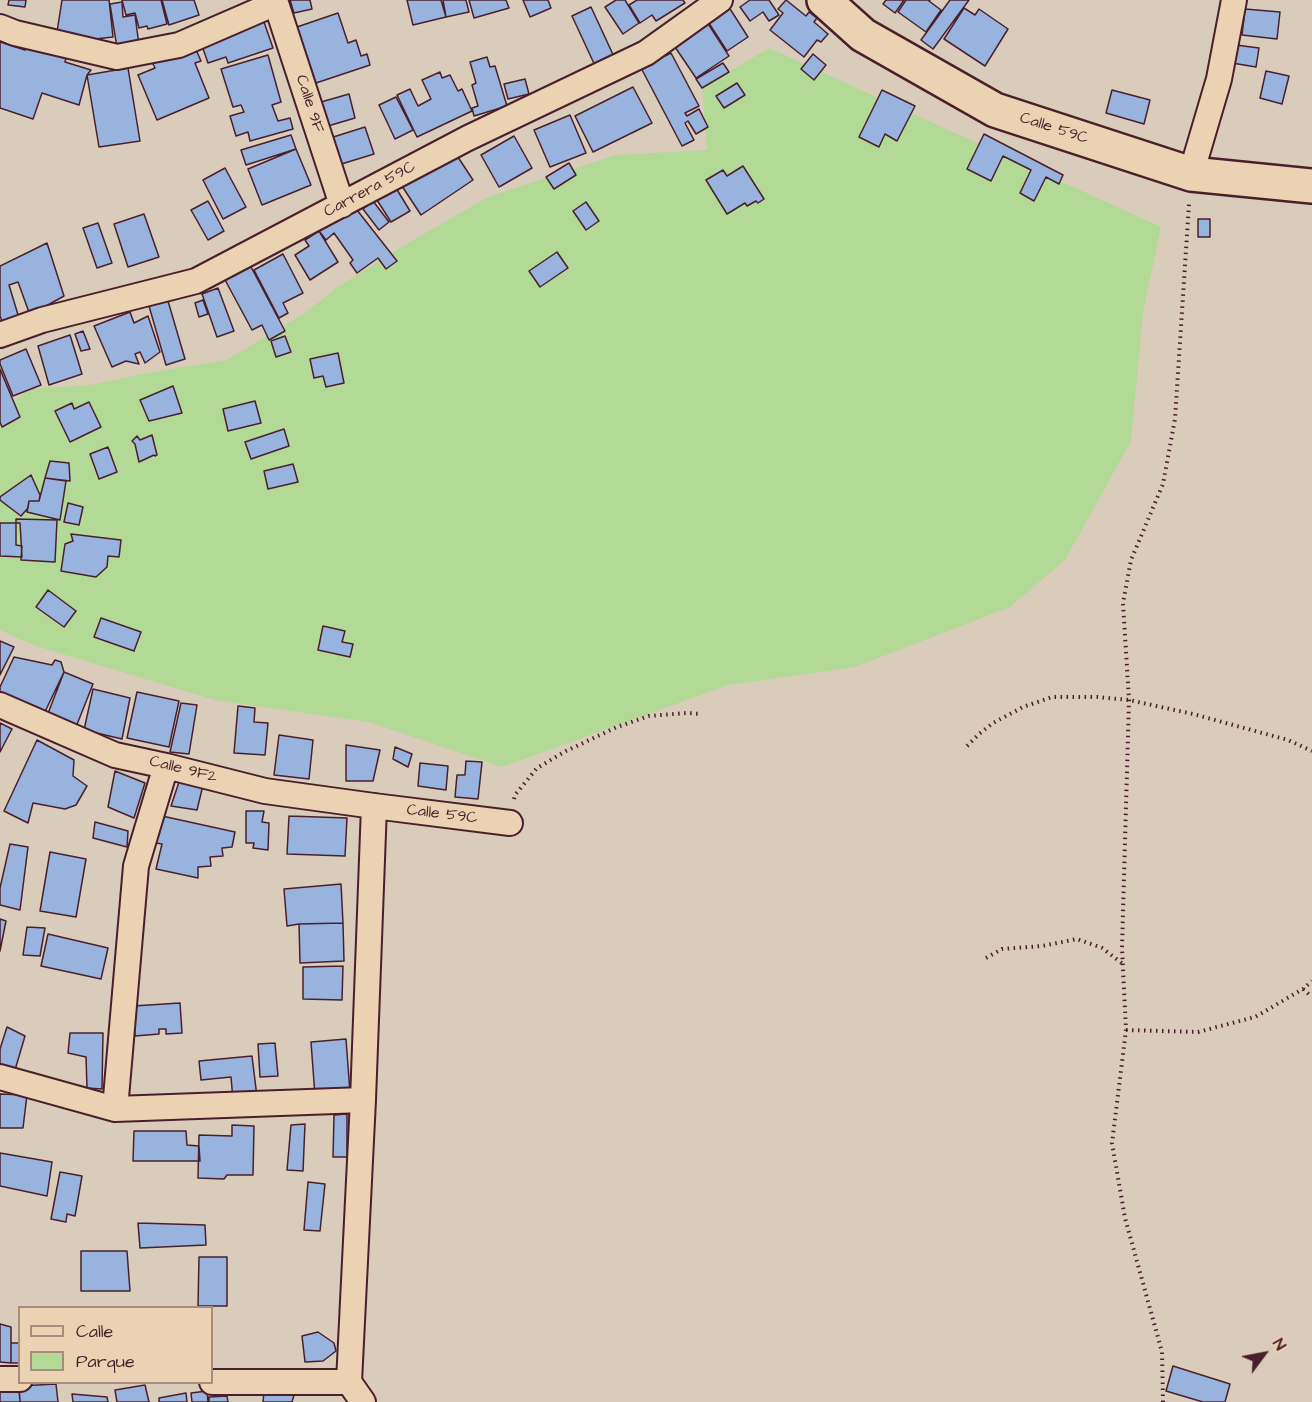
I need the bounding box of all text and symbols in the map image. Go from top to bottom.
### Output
street label: Calle 9F [291,73,327,135]
street label: Calle 59C [1017,109,1091,149]
street label: Carrera 59C [321,158,419,222]
street label: Calle 9F2 [147,752,219,788]
street label: Calle 59C [405,801,479,829]
legend [18,1306,213,1384]
text: Calle [76,1319,113,1344]
north arrow [1234,1324,1294,1384]
text: N [1267,1334,1291,1355]
text: Parque [76,1349,135,1374]

